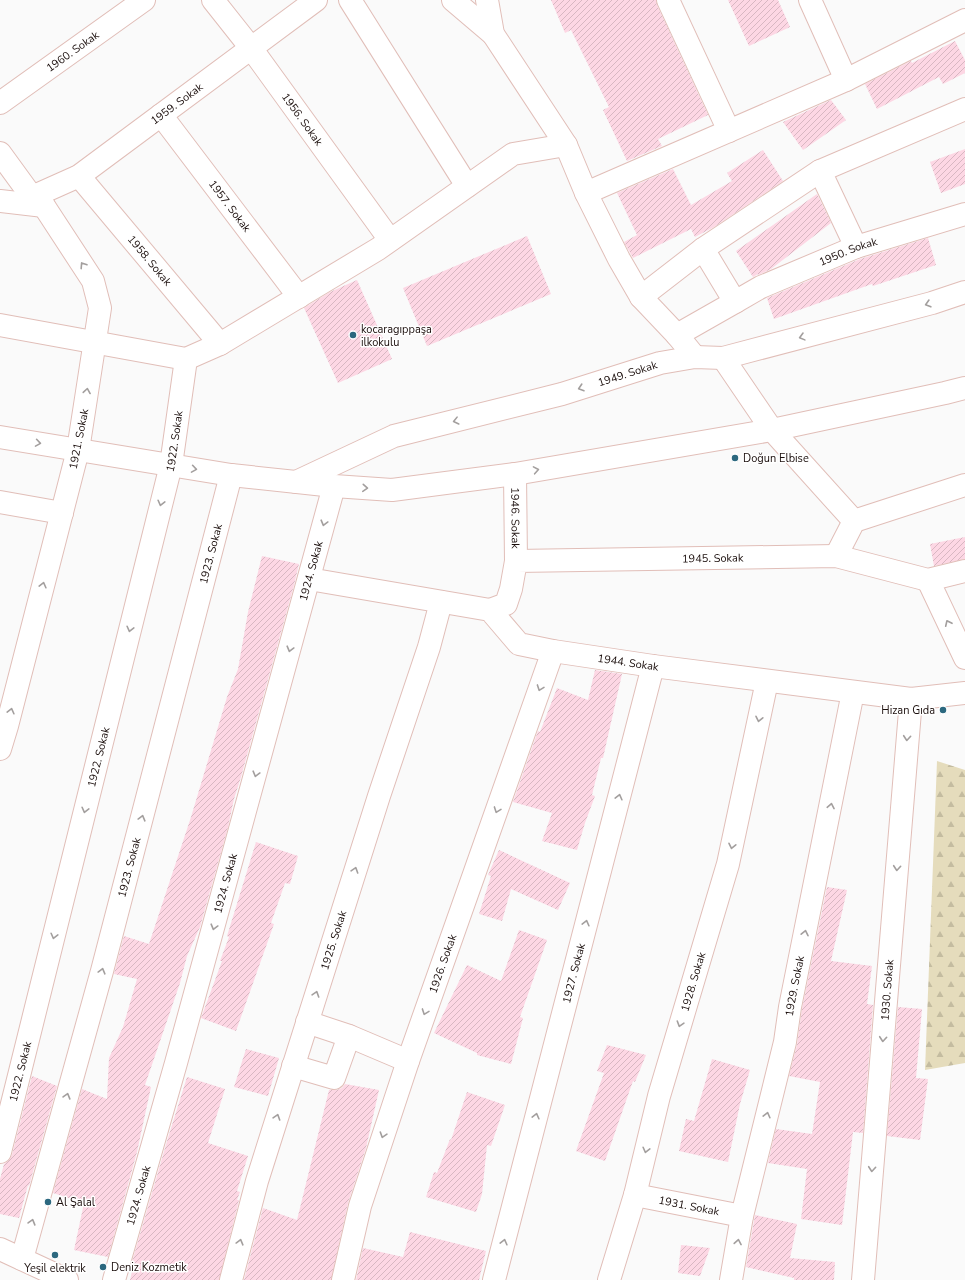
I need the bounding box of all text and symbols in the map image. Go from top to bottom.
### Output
street label: 1960. Sokak [43,27,102,75]
street label: 1959. Sokak [147,79,206,128]
street label: 1956. Sokak [278,90,327,149]
street label: 1957. Sokak [205,177,255,235]
street label: 1958. Sokak [124,232,176,289]
street label: 1950. Sokak [816,233,879,269]
one-way arrow [80,263,87,270]
one-way arrow [925,299,932,308]
place label: kocaragıppaşa ilkokulu [361,322,432,350]
marker: kocaragıppaşa ilkokulu [348,330,358,340]
one-way arrow [799,332,806,341]
street label: 1949. Sokak [596,357,659,390]
one-way arrow [578,383,585,392]
one-way arrow [82,387,91,394]
street label: 1921. Sokak [66,407,92,471]
street label: 1922. Sokak [162,409,186,473]
one-way arrow [452,416,459,424]
one-way arrow [35,439,42,447]
place label: Doğun Elbise [743,451,809,466]
marker: Doğun Elbise [730,453,740,463]
one-way arrow [191,464,197,473]
one-way arrow [533,467,539,475]
one-way arrow [362,484,368,493]
street label: 1946. Sokak [508,487,523,549]
one-way arrow [157,499,166,506]
one-way arrow [320,520,329,527]
street label: 1923. Sokak [196,522,226,585]
street label: 1924. Sokak [295,539,326,602]
street label: 1945. Sokak [682,550,744,566]
one-way arrow [39,582,47,589]
one-way arrow [945,620,953,627]
one-way arrow [126,626,134,632]
one-way arrow [286,645,295,652]
street label: 1944. Sokak [597,650,660,674]
one-way arrow [536,684,545,691]
place label: Hizan Gıda [881,703,935,718]
marker: Hizan Gıda [938,705,948,715]
one-way arrow [7,708,15,715]
one-way arrow [756,716,764,722]
street label: 1922. Sokak [84,725,113,789]
one-way arrow [903,735,912,741]
one-way arrow [252,771,260,778]
one-way arrow [614,794,623,801]
one-way arrow [826,802,834,809]
one-way arrow [81,806,90,813]
one-way arrow [493,807,501,814]
one-way arrow [137,815,145,821]
street label: 1923. Sokak [114,835,144,899]
one-way arrow [729,843,737,849]
street label: 1924. Sokak [210,851,241,915]
one-way arrow [892,865,901,871]
one-way arrow [350,866,359,873]
street label: 1925. Sokak [317,908,350,972]
one-way arrow [582,920,590,926]
one-way arrow [210,923,219,930]
one-way arrow [801,930,809,936]
street label: 1926. Sokak [425,932,460,995]
one-way arrow [50,933,58,939]
street label: 1927. Sokak [559,941,589,1005]
street label: 1928. Sokak [677,950,709,1013]
street label: 1929. Sokak [781,954,808,1017]
street label: 1930. Sokak [877,958,897,1021]
one-way arrow [97,968,106,975]
one-way arrow [311,990,320,997]
one-way arrow [421,1009,430,1016]
one-way arrow [676,1021,685,1028]
one-way arrow [878,1036,887,1042]
street label: 1922. Sokak [5,1039,35,1103]
one-way arrow [62,1093,71,1100]
one-way arrow [763,1112,771,1118]
one-way arrow [531,1113,540,1120]
one-way arrow [272,1114,281,1121]
one-way arrow [380,1132,388,1139]
one-way arrow [642,1147,650,1153]
street label: 1924. Sokak [123,1163,154,1227]
one-way arrow [867,1166,876,1172]
street label: 1931. Sokak [657,1192,721,1219]
place label: Al Şalal [56,1195,96,1210]
marker: Al Şalal [43,1197,53,1207]
one-way arrow [27,1218,36,1225]
one-way arrow [733,1238,742,1245]
one-way arrow [236,1239,244,1246]
one-way arrow [499,1239,507,1245]
marker: Yeşil elektrik [50,1250,60,1260]
place label: Deniz Kozmetik [111,1260,187,1275]
place label: Yeşil elektrik [23,1261,86,1276]
marker: Deniz Kozmetik [98,1262,108,1272]

